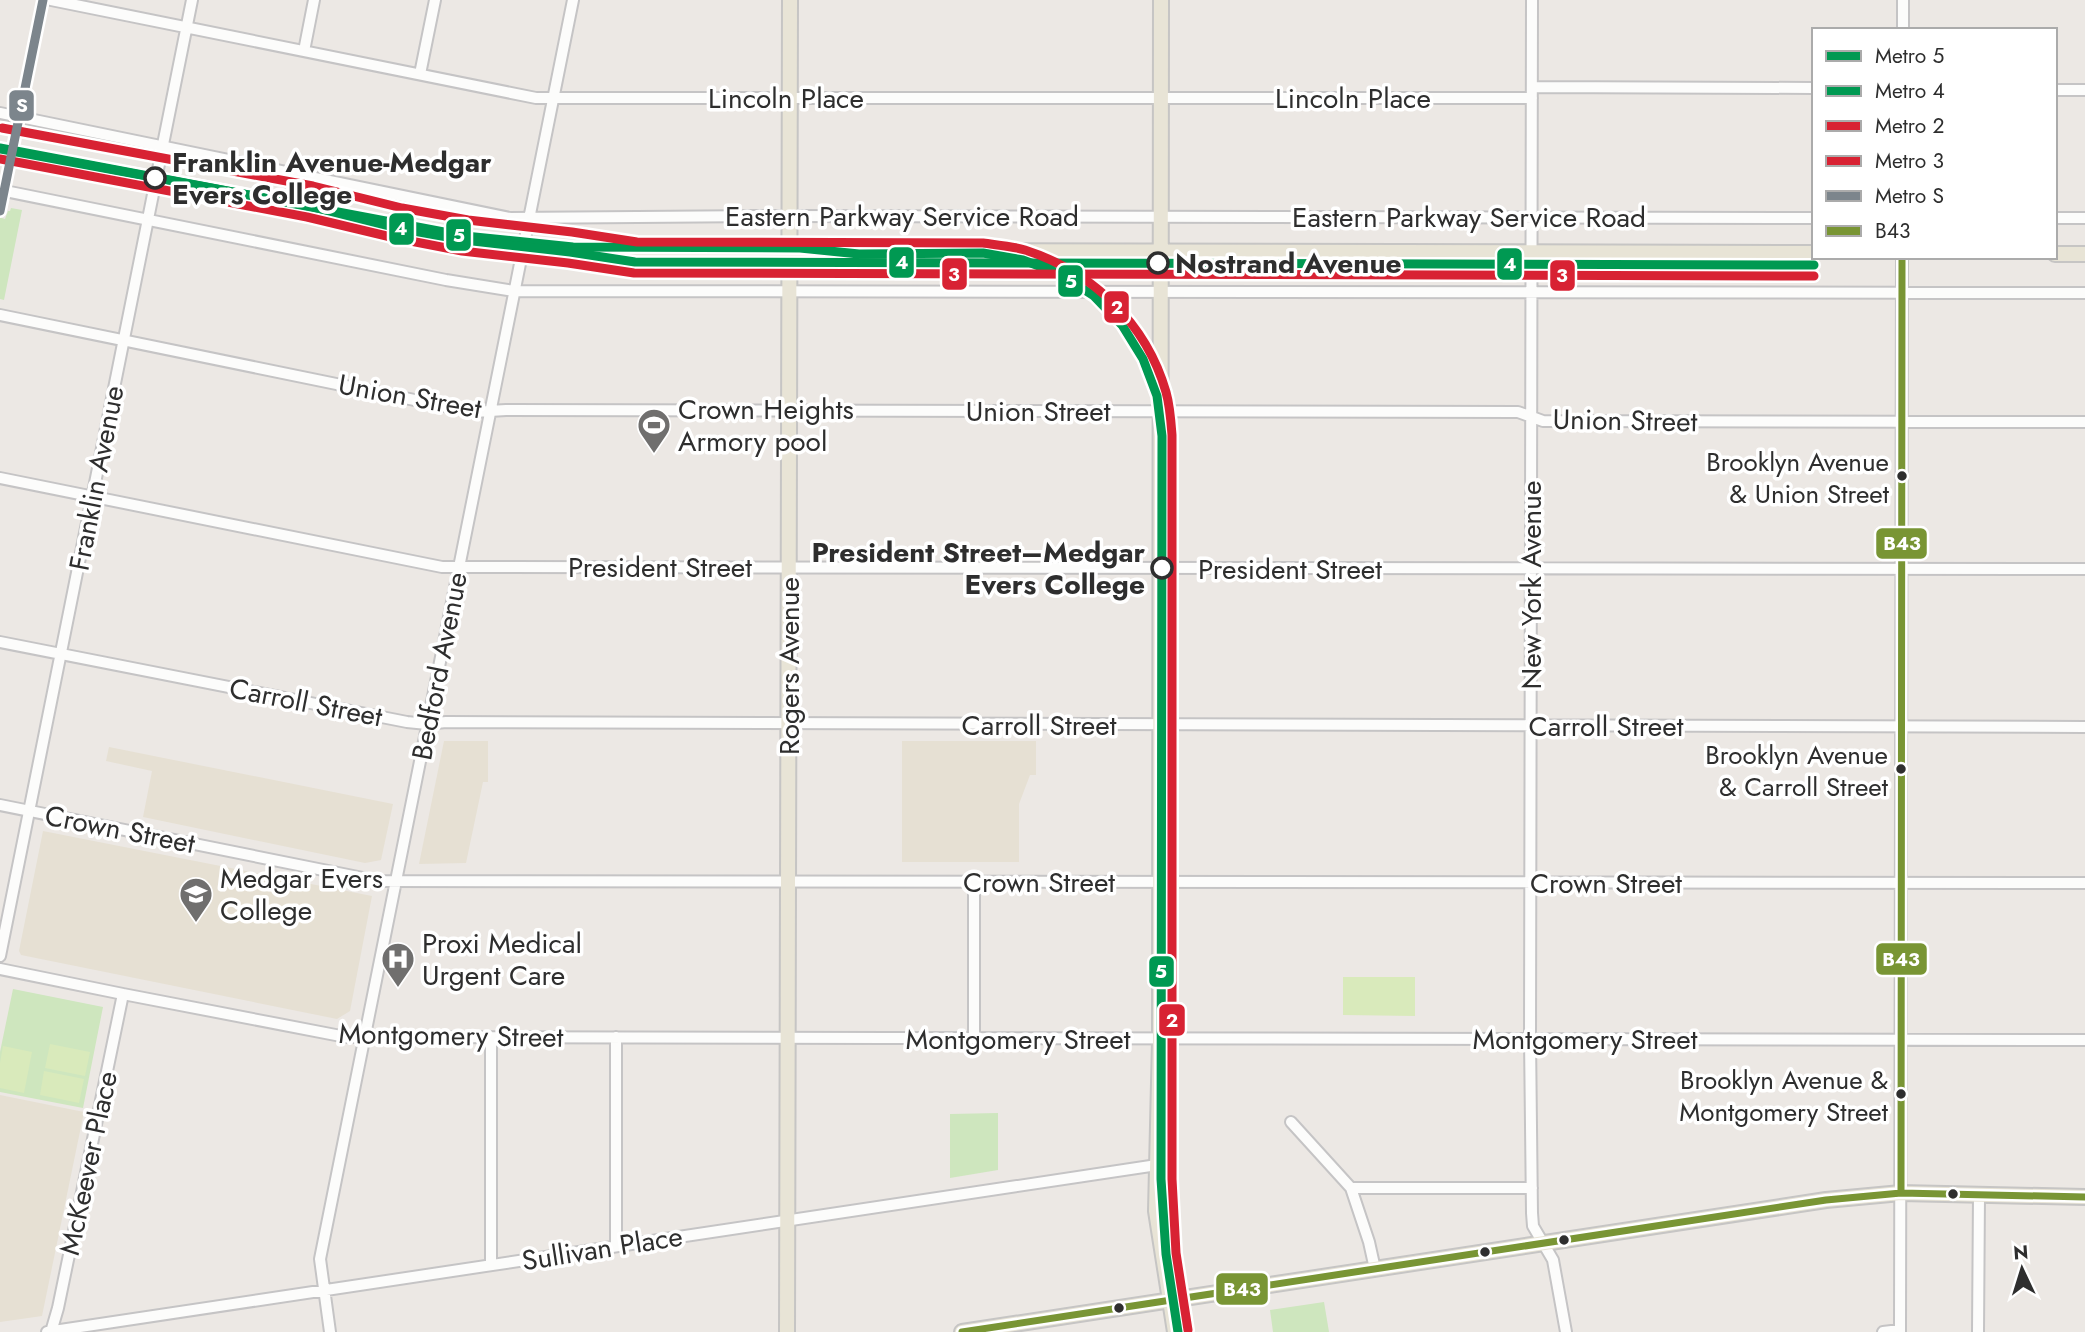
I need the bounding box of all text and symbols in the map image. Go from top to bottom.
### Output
legend [1812,28,2057,259]
text: Metro 5 [1875,41,1944,71]
text: Metro 4 [1875,76,1945,106]
street label: Lincoln Place [708,78,864,119]
street label: Lincoln Place [1275,78,1431,119]
line badge: S [8,89,35,122]
text: S [16,92,28,119]
text: Metro 2 [1875,111,1944,141]
place label: Franklin Avenue-Medgar Evers College [172,142,492,215]
text: Metro 3 [1875,146,1944,176]
marker: Franklin Avenue-Medgar Evers College [144,167,166,189]
text: Metro S [1875,181,1944,211]
street label: Eastern Parkway Service Road [725,196,1079,237]
street label: Eastern Parkway Service Road [1292,197,1646,238]
line badge: 4 [388,212,415,246]
text: 4 [394,215,408,242]
text: B43 [1875,216,1910,246]
line badge: 5 [445,218,472,252]
text: 5 [453,222,465,249]
place label: Nostrand Avenue [1175,243,1402,284]
line badge: 4 [888,246,915,279]
line badge: 4 [1496,247,1523,281]
text: 4 [895,249,909,276]
text: 4 [1503,251,1517,278]
marker: Nostrand Avenue [1147,252,1169,274]
line badge: 3 [941,257,968,291]
line badge: 3 [1549,259,1576,292]
text: 3 [948,261,960,288]
text: 3 [1556,262,1568,289]
line badge: 5 [1057,264,1084,298]
text: 5 [1065,268,1077,295]
line badge: 2 [1103,290,1130,324]
text: 2 [1111,294,1123,321]
street label: Union Street [335,364,485,429]
street label: Franklin Avenue [58,382,135,574]
place label: Crown Heights Armory pool [678,389,854,462]
street label: Union Street [966,391,1111,432]
street label: Union Street [1552,399,1698,442]
sports icon: Crown Heights Armory pool [635,406,673,455]
place label: Brooklyn Avenue & Union Street [1706,443,1890,513]
marker: Brooklyn Avenue & Union Street [1895,469,1909,483]
street label: New York Avenue [1511,481,1552,689]
line badge: B43 [1875,527,1928,560]
text: B43 [1883,530,1921,557]
place label: President Street–Medgar Evers College [811,532,1145,605]
street label: President Street [568,547,752,588]
street label: President Street [1198,549,1382,590]
marker: President Street–Medgar Evers College [1151,557,1173,579]
street label: Bedford Avenue [401,569,478,764]
street label: Rogers Avenue [769,577,810,755]
street label: Carroll Street [226,668,386,737]
street label: Carroll Street [962,705,1117,746]
street label: Carroll Street [1529,706,1684,747]
place label: Brooklyn Avenue & Carroll Street [1705,736,1889,806]
marker: Brooklyn Avenue & Carroll Street [1894,762,1908,776]
street label: Crown Street [41,795,199,864]
place label: Medgar Evers College [220,858,383,931]
street label: Crown Street [963,862,1115,903]
street label: Crown Street [1530,863,1682,904]
school or university icon: Medgar Evers College [177,875,215,924]
place label: Proxi Medical Urgent Care [422,923,582,996]
hospital icon: Proxi Medical Urgent Care [379,940,417,989]
line badge: B43 [1875,942,1928,976]
text: B43 [1882,946,1920,973]
line badge: 5 [1148,955,1175,988]
text: 5 [1155,958,1167,985]
line badge: 2 [1158,1003,1186,1037]
text: 2 [1166,1007,1178,1034]
street label: Montgomery Street [338,1013,564,1058]
street label: Montgomery Street [906,1019,1131,1060]
street label: Montgomery Street [1473,1019,1698,1060]
place label: Brooklyn Avenue & Montgomery Street [1679,1061,1889,1131]
street label: McKeever Place [49,1067,128,1259]
marker: Brooklyn Avenue & Montgomery Street [1894,1087,1908,1101]
unlabelled marker [1946,1187,1960,1201]
street label: Sullivan Place [519,1216,685,1281]
unlabelled marker [1557,1233,1571,1247]
north arrow [1987,1234,2057,1304]
text: N [2012,1239,2029,1267]
unlabelled marker [1478,1245,1492,1259]
line badge: B43 [1215,1272,1269,1306]
text: B43 [1223,1276,1261,1303]
unlabelled marker [1112,1301,1126,1315]

